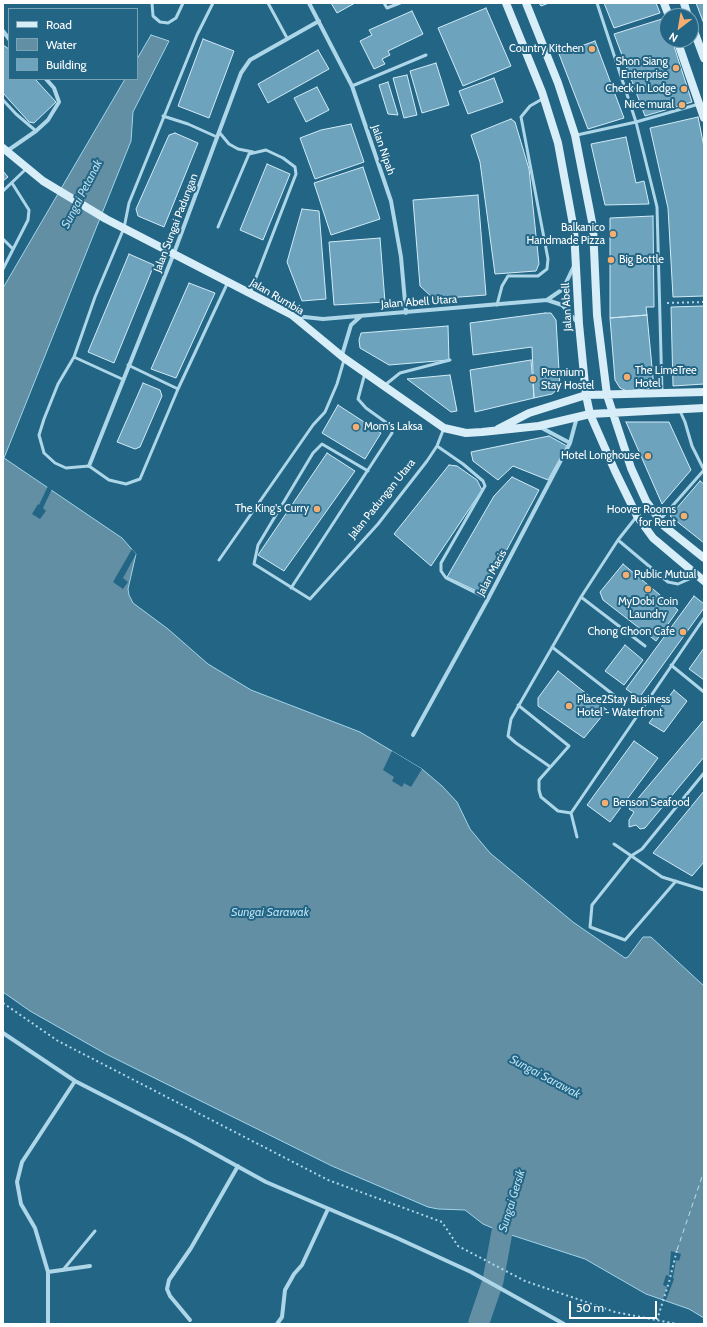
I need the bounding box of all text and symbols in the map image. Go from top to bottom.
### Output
legend [8,8,138,80]
north arrow [659,8,699,48]
text: Road [46,17,72,32]
text: N [666,29,680,45]
text: Water [46,37,76,52]
place label: Country Kitchen [509,42,584,56]
marker: Country Kitchen [587,44,597,54]
place label: Shon Siang Enterprise [615,55,668,81]
text: Building [46,57,87,72]
marker: Shon Siang Enterprise [671,63,681,73]
place label: Check In Lodge [605,82,676,96]
marker: Check In Lodge [679,84,689,94]
place label: Nice mural [624,98,674,112]
marker: Nice mural [677,100,687,110]
street label: Jalan Nipah [368,123,398,177]
water label: Sungai Petanak [59,157,105,231]
street label: Jalan Sungai Padungan [151,172,201,274]
place label: Balkanico Handmade Pizza [526,221,605,247]
marker: Balkanico Handmade Pizza [608,229,618,239]
place label: Big Bottle [619,253,664,267]
marker: Big Bottle [606,255,616,265]
street label: Jalan Rumbia [248,276,306,318]
street label: Jalan Abell [559,283,575,331]
street label: Jalan Abell Utara [381,293,457,311]
place label: The LimeTree Hotel [635,364,697,390]
place label: Premium Stay Hostel [541,366,594,392]
marker: The LimeTree Hotel [622,372,632,382]
marker: Premium Stay Hostel [528,374,538,384]
place label: Mom's Laksa [364,420,423,434]
marker: Mom's Laksa [351,422,361,432]
place label: Hotel Longhouse [561,449,640,463]
marker: Hotel Longhouse [643,451,653,461]
street label: Jalan Padungan Utara [346,456,418,542]
place label: The King's Curry [235,502,309,516]
place label: Hoover Rooms for Rent [607,503,676,529]
marker: The King's Curry [312,504,322,514]
marker: Hoover Rooms for Rent [679,511,689,521]
street label: Jalan Macis [474,548,510,598]
place label: Public Mutual [634,568,696,582]
marker: Public Mutual [621,570,631,580]
marker: MyDobi Coin Laundry [643,584,653,594]
place label: MyDobi Coin Laundry [618,595,678,621]
place label: Chong Choon Cafe [587,625,675,639]
marker: Chong Choon Cafe [678,627,688,637]
place label: Place2Stay Business Hotel - Waterfront [577,693,670,719]
marker: Place2Stay Business Hotel - Waterfront [564,701,574,711]
place label: Benson Seafood [613,796,690,810]
marker: Benson Seafood [600,798,610,808]
water label: Sungai Sarawak [231,905,309,919]
water label: Sungai Sarawak [507,1052,583,1102]
water label: Sungai Gersik [496,1168,528,1234]
scale bar [571,1293,659,1319]
text: 50 m [576,1300,604,1315]

